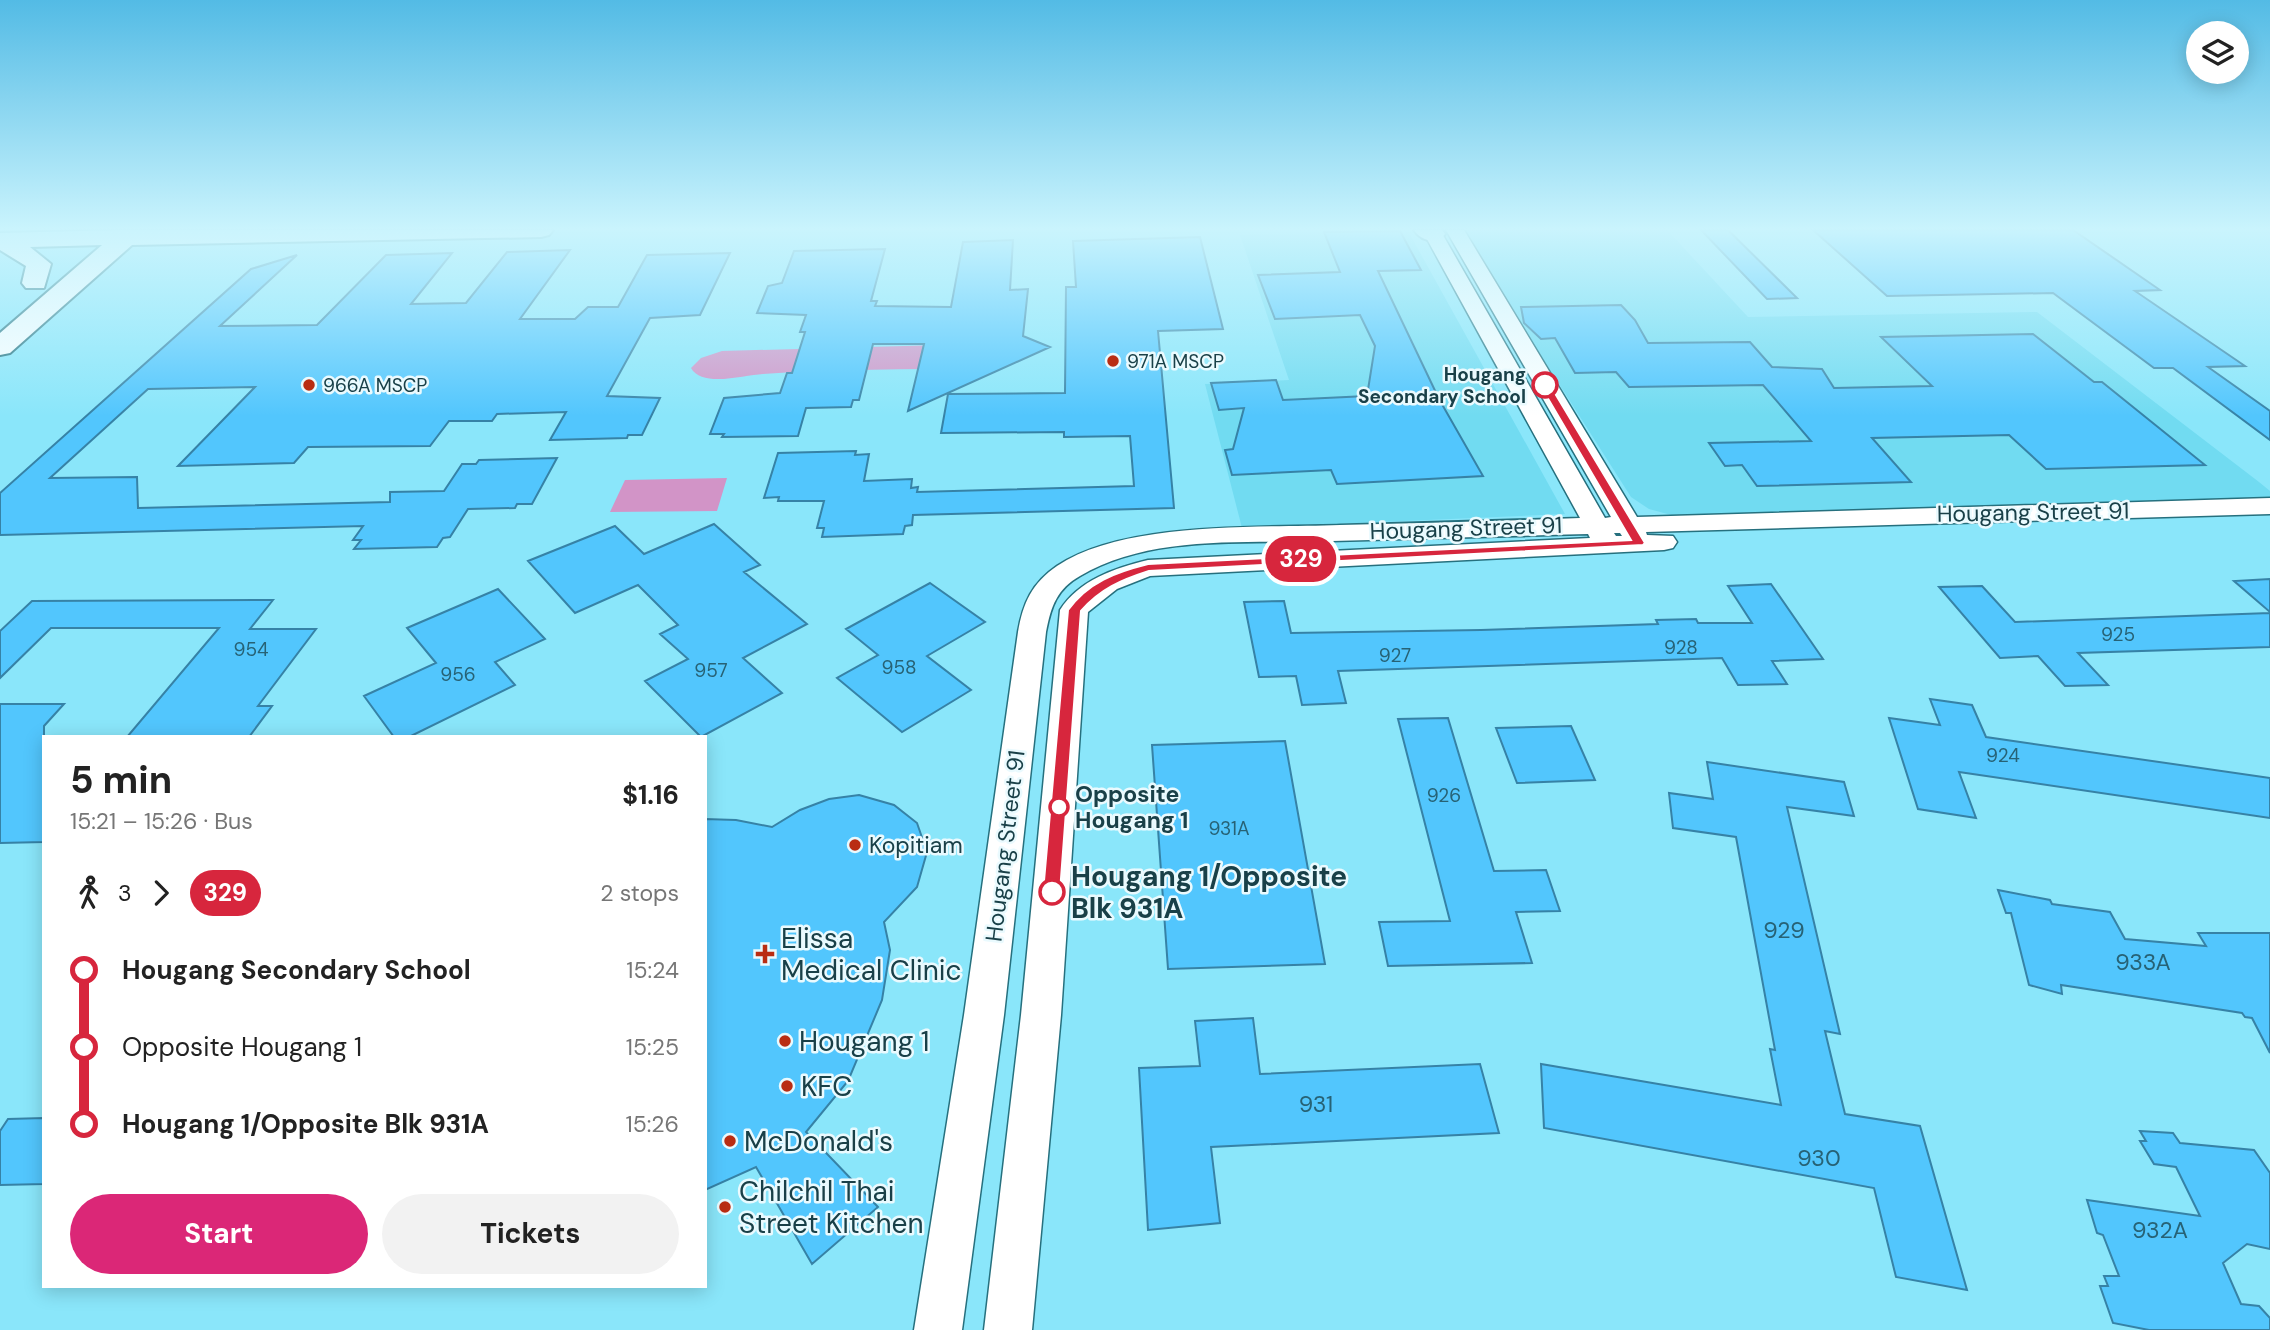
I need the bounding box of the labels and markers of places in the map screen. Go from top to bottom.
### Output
place label: 971A MSCP [1127,349,1224,374]
marker: 971A MSCP [1105,353,1121,369]
place label: Hougang Secondary School [1358,362,1526,409]
marker: Hougang Secondary School [1532,372,1558,398]
place label: 966A MSCP [323,373,427,398]
marker: 966A MSCP [301,377,317,393]
place label: Opposite Hougang 1 [1075,779,1188,835]
marker: Opposite Hougang 1 [1049,797,1069,817]
place label: Kopitiam [869,830,963,860]
marker: Kopitiam [847,837,863,853]
place label: Hougang 1/Opposite Blk 931A [1071,858,1347,927]
marker: Hougang 1/Opposite Blk 931A [1039,879,1065,905]
place label: Elissa Medical Clinic [781,920,962,989]
marker: Elissa Medical Clinic [755,944,775,964]
place label: Hougang 1 [799,1023,929,1060]
marker: Hougang 1 [777,1033,793,1049]
place label: KFC [801,1068,852,1105]
marker: KFC [779,1078,795,1094]
place label: McDonald's [744,1123,893,1160]
marker: McDonald's [722,1133,738,1149]
place label: Chilchil Thai Street Kitchen [739,1173,924,1242]
marker: Chilchil Thai Street Kitchen [717,1199,733,1215]

